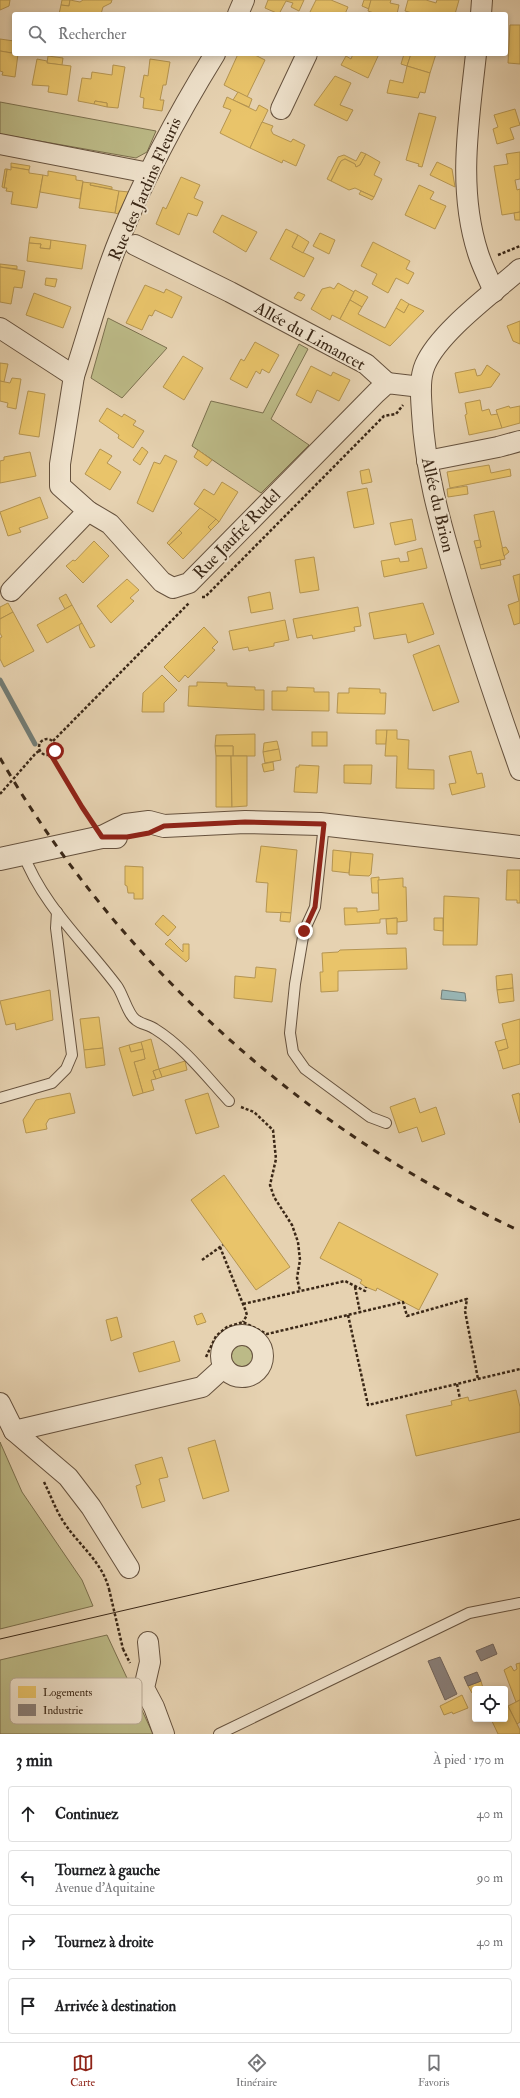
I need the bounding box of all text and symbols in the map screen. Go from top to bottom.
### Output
search box [12,12,508,56]
icon: search [26,23,48,45]
text: Rechercher [58,25,126,44]
street label: Rue des Jardins Fleuris [104,114,187,264]
street label: Allée du Limancet [250,296,369,375]
street label: Allée du Brion [417,455,459,555]
street label: Rue Jaufré Rudel [189,484,286,584]
route start [46,742,64,760]
route end [295,922,313,940]
legend [10,1678,142,1724]
text: Logements [43,1686,93,1699]
map controls [472,1686,508,1722]
button: locate [472,1686,508,1722]
text: Industrie [43,1704,84,1717]
text: 3 min [16,1750,53,1771]
text: À pied · 170 m [433,1752,504,1768]
icon: ahead [17,1803,39,1825]
text: Continuez [55,1805,119,1824]
text: 40 m [477,1806,503,1822]
text: Tournez à gauche [55,1861,160,1880]
icon: left [17,1867,39,1889]
text: 90 m [477,1870,503,1886]
text: Avenue d'Aquitaine [55,1880,155,1896]
icon: right [17,1931,39,1953]
text: Tournez à droite [55,1933,154,1952]
text: 40 m [477,1934,503,1950]
icon: arrive [17,1995,39,2017]
text: Arrivée à destination [55,1997,176,2016]
tab: Carte [70,2052,95,2089]
tab: Itinéraire [236,2052,277,2089]
tab: Favoris [418,2052,450,2089]

